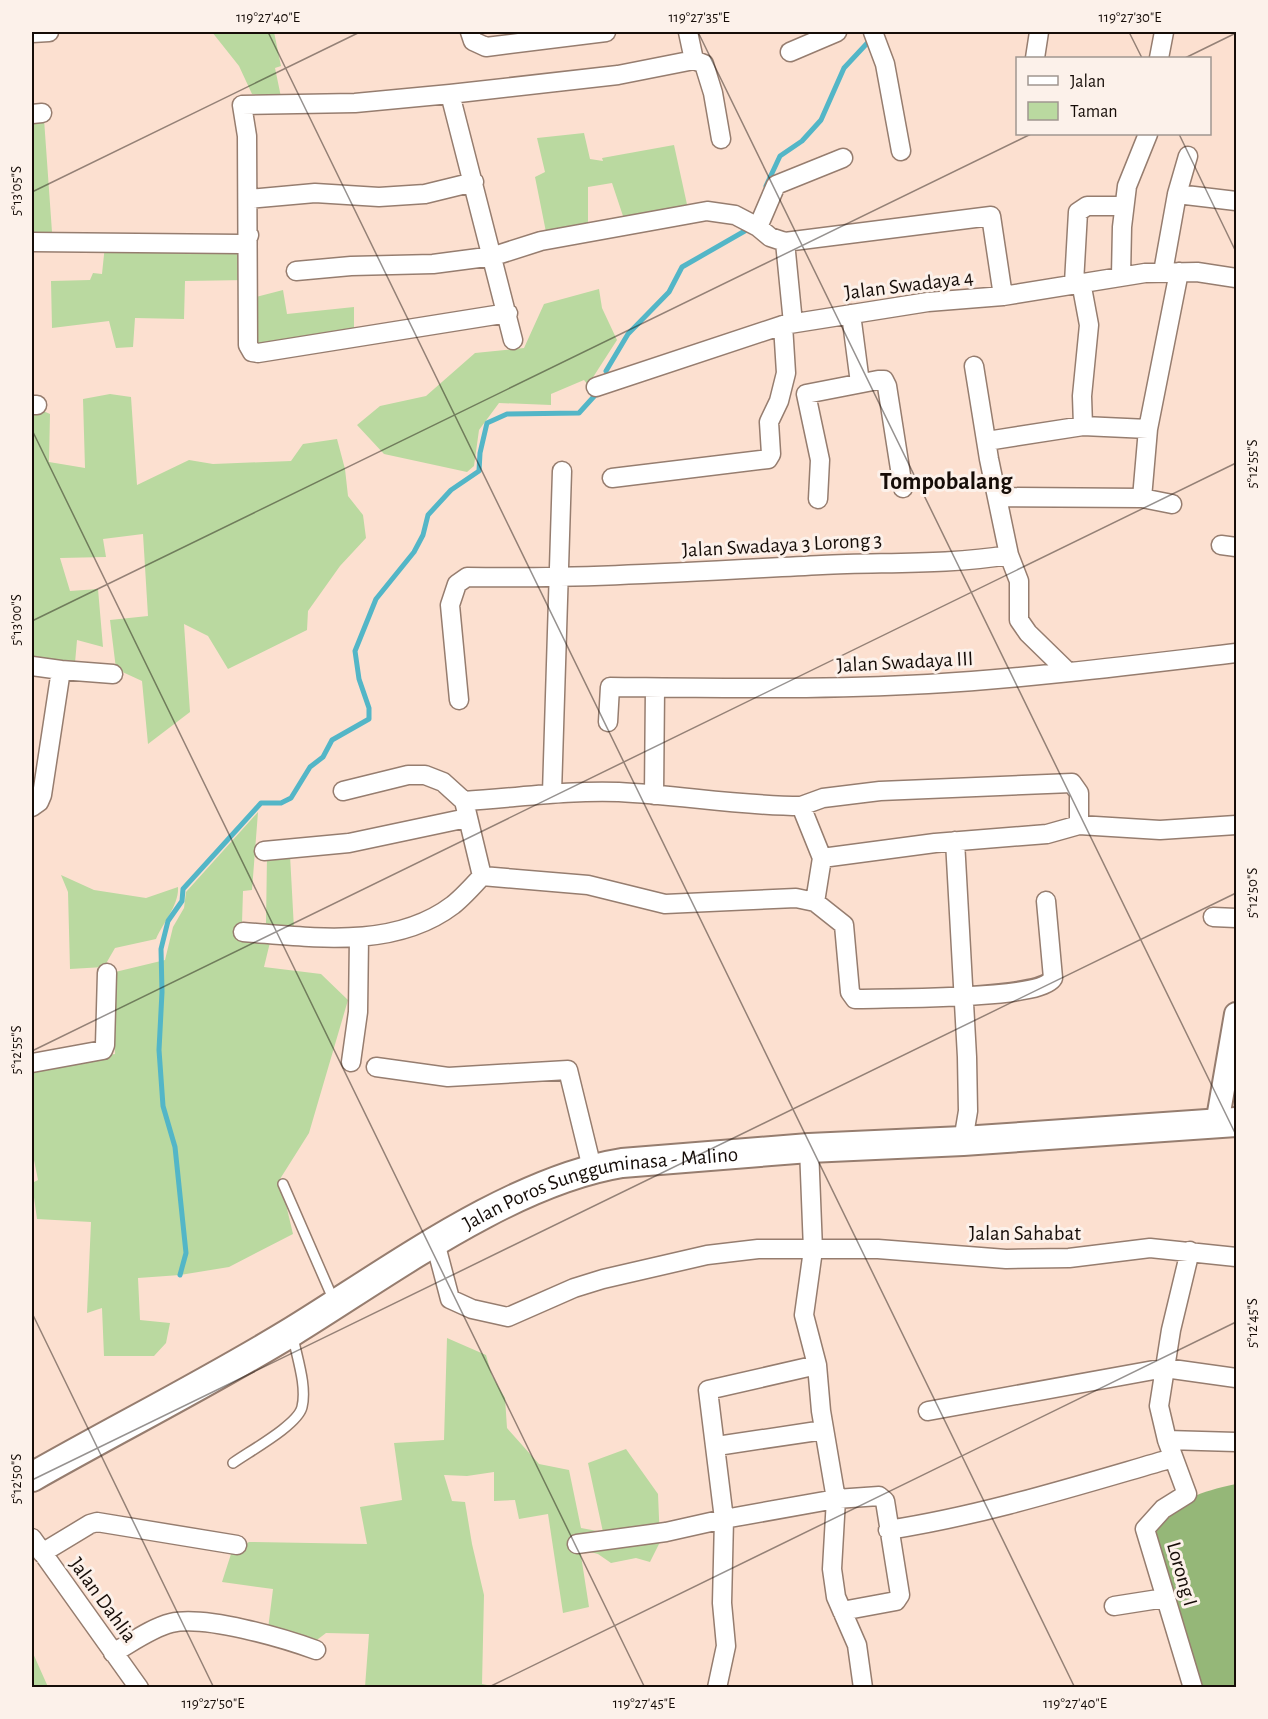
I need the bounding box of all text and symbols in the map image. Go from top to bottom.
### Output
text: 119°27'40"E [236,10,300,25]
text: 119°27'35"E [668,10,730,25]
text: 119°27'30"E [1099,10,1161,25]
legend [1016,57,1211,135]
text: Jalan [1070,73,1105,91]
text: Taman [1070,103,1118,121]
text: 5°13'05"S [9,166,24,216]
street label: Jalan Swadaya 4 [843,267,975,303]
text: 5°12'55"S [1245,440,1260,488]
district label: Tompobalang [880,470,1013,494]
street label: Jalan Swadaya 3 Lorong 3 [681,529,883,561]
text: 5°13'00"S [9,594,24,646]
street label: Jalan Swadaya III [836,648,974,676]
text: 5°12'50"S [1245,868,1260,918]
text: 5°12'55"S [9,1026,24,1074]
street label: Jalan Poros Sungguminasa - Malino [459,1143,739,1234]
street label: Jalan Sahabat [969,1223,1081,1244]
text: 5°12'45"S [1245,1298,1260,1348]
text: 5°12'50"S [9,1454,24,1504]
street label: Lorong I [1163,1540,1201,1608]
street label: Jalan Dahlia [65,1554,141,1646]
text: 119°27'50"E [182,1696,244,1711]
text: 119°27'45"E [613,1696,675,1711]
text: 119°27'40"E [1043,1696,1107,1711]

